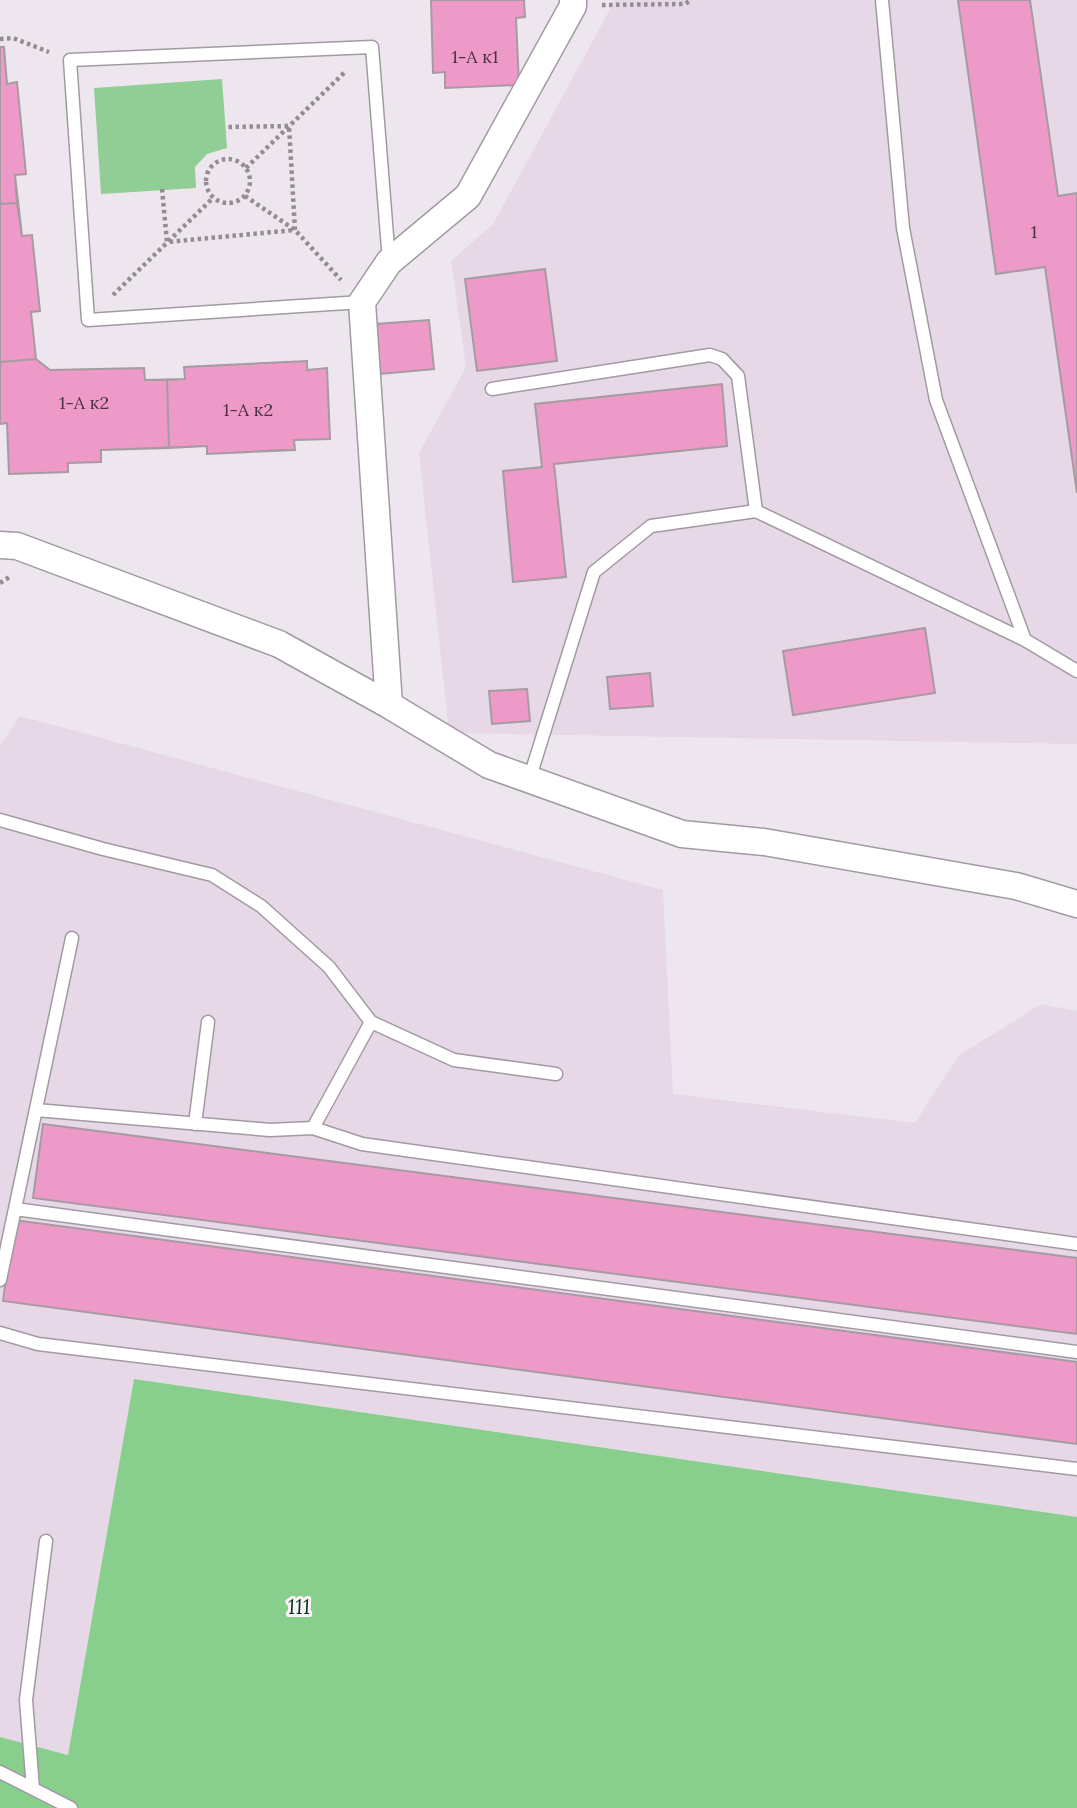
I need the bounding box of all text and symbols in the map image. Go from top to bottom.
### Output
house number: 1-А к1 [452,45,499,68]
house number: 1 [1031,220,1037,243]
house number: 1-А к2 [59,391,109,414]
house number: 1-А к2 [223,398,273,421]
park label: 111 [288,1593,310,1620]

